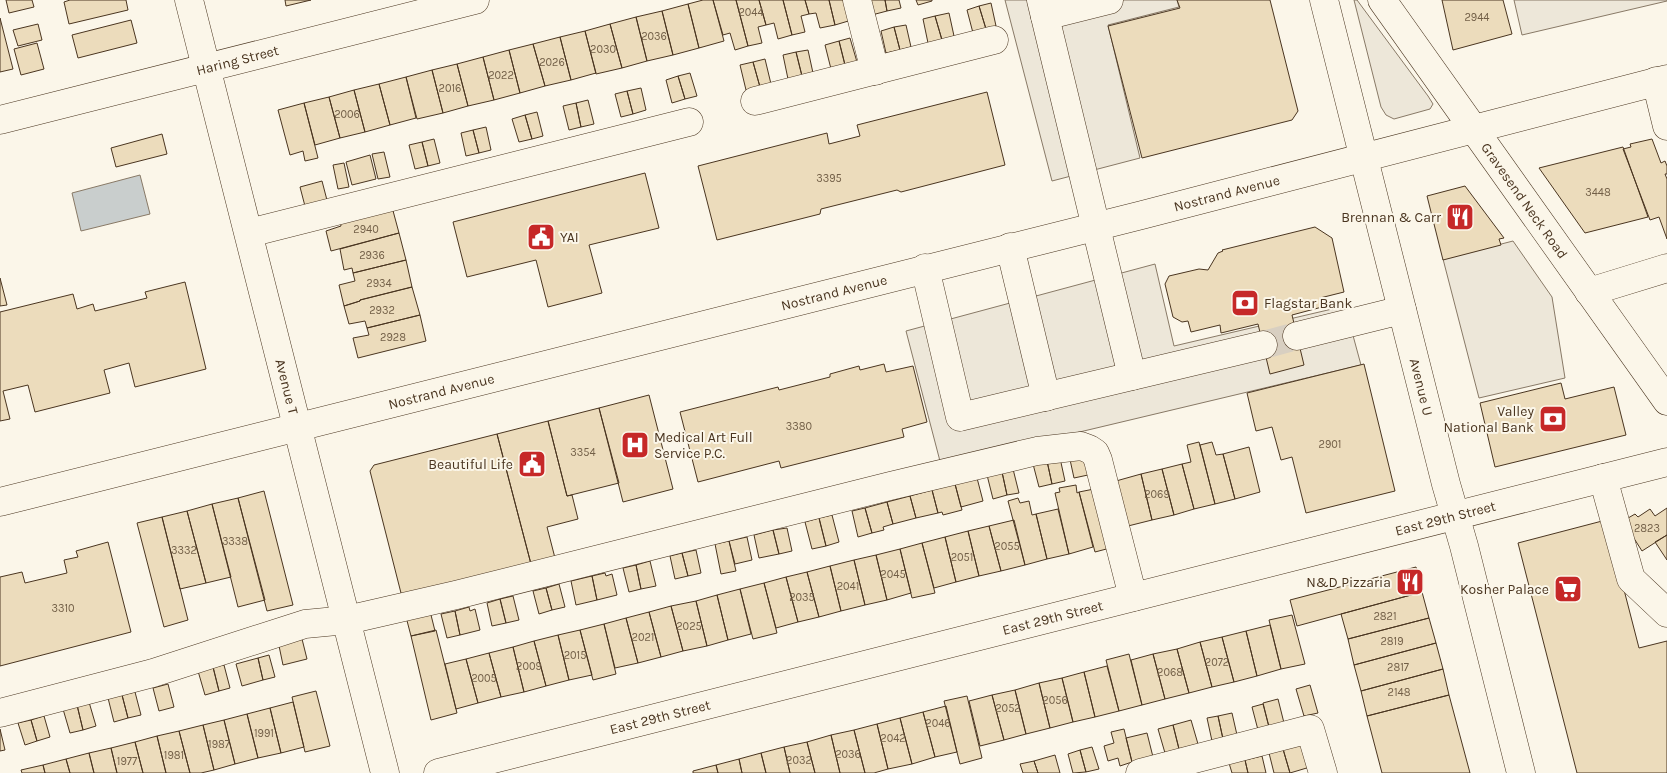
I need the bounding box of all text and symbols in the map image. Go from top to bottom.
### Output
house number: 2044 [738,6,764,19]
house number: 2944 [1464,11,1490,24]
house number: 2036 [641,30,667,43]
street label: Haring Street [194,41,281,79]
house number: 2030 [590,43,616,56]
house number: 2026 [539,56,565,69]
house number: 2022 [488,69,514,82]
house number: 2016 [439,82,461,95]
house number: 2006 [334,108,360,121]
street label: Gravesend Neck Road [1478,139,1571,262]
street label: Nostrand Avenue [1172,171,1282,215]
house number: 3395 [816,172,842,185]
house number: 3448 [1585,186,1611,199]
restaurant icon: Brennan & Carr [1445,202,1475,232]
place label: Brennan & Carr [1341,209,1442,226]
public building icon: YAI [526,222,556,252]
house number: 2940 [353,223,379,236]
place label: YAI [560,229,579,246]
house number: 2936 [359,249,385,262]
street label: Nostrand Avenue [779,271,889,314]
house number: 2934 [366,277,392,290]
bank icon: Flagstar Bank [1230,288,1260,318]
place label: Flagstar Bank [1264,295,1352,312]
house number: 2932 [369,304,395,317]
house number: 2928 [380,331,406,344]
street label: Avenue U [1406,356,1437,417]
street label: Avenue T [272,357,302,416]
street label: Nostrand Avenue [386,370,496,413]
place label: Valley National Bank [1443,403,1534,436]
bank icon: Valley National Bank [1538,404,1568,434]
house number: 3380 [786,420,812,433]
place label: Medical Art Full Service P.C. [654,429,753,462]
hospital icon: Medical Art Full Service P.C. [620,430,650,460]
house number: 2901 [1319,438,1341,451]
house number: 3354 [570,446,596,459]
public building icon: Beautiful Life [517,449,547,479]
place label: Beautiful Life [428,456,513,473]
house number: 2069 [1144,488,1170,501]
street label: East 29th Street [1393,497,1497,539]
house number: 2823 [1634,522,1660,535]
house number: 3338 [222,535,248,548]
house number: 2055 [994,540,1020,553]
house number: 3332 [171,544,197,557]
house number: 2051 [951,551,973,564]
restaurant icon: N&D Pizzaria [1395,567,1425,597]
house number: 2045 [880,568,906,581]
place label: N&D Pizzaria [1306,574,1391,591]
supermarket icon: Kosher Palace [1553,574,1583,604]
house number: 2041 [837,580,859,593]
place label: Kosher Palace [1460,581,1549,598]
house number: 2035 [789,591,815,604]
street label: East 29th Street [1000,597,1105,638]
house number: 3310 [51,602,75,615]
house number: 2821 [1373,610,1397,623]
house number: 2025 [676,620,702,633]
house number: 2021 [632,631,654,644]
house number: 2819 [1380,635,1404,648]
house number: 2015 [564,649,586,662]
house number: 2072 [1205,656,1229,669]
house number: 2009 [516,660,542,673]
house number: 2817 [1387,661,1409,674]
house number: 2068 [1157,666,1183,679]
house number: 2005 [471,672,497,685]
house number: 2148 [1388,686,1411,699]
house number: 2056 [1042,694,1068,707]
street label: East 29th Street [608,696,712,738]
house number: 2052 [995,702,1021,715]
house number: 2046 [925,717,951,730]
house number: 1991 [254,727,274,740]
house number: 2042 [880,732,906,745]
house number: 1987 [208,738,230,751]
house number: 2036 [835,748,861,761]
house number: 1981 [164,749,184,762]
house number: 2032 [786,754,812,767]
house number: 1977 [117,755,137,768]

